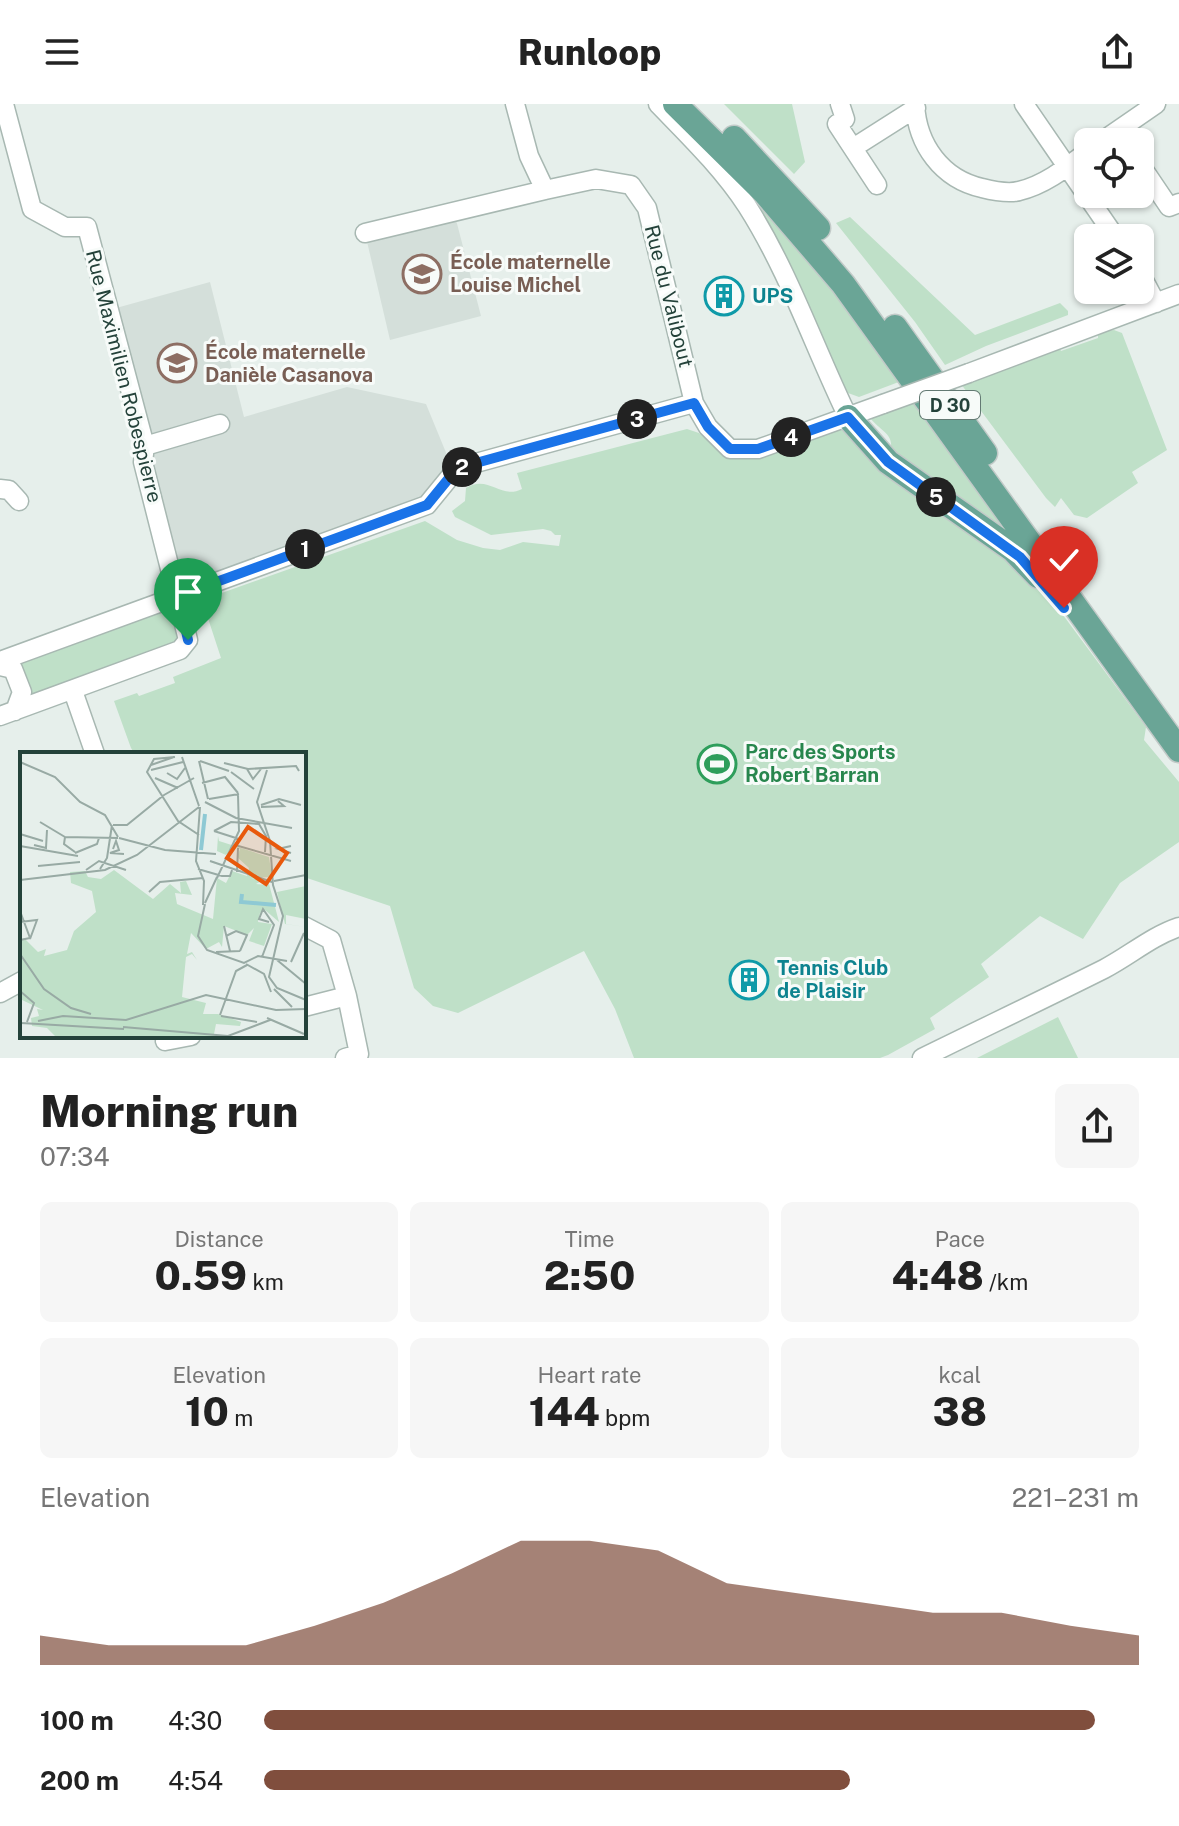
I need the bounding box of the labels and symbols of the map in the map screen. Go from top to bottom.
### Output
street label: Rue du Valibout [640,222,698,370]
street label: Rue Maximilien Robespierre [81,247,167,505]
place label: École maternelle Louise Michel [450,249,611,297]
school or university icon: École maternelle Louise Michel [401,253,443,295]
building icon: UPS [703,275,745,317]
place label: UPS [752,284,793,308]
place label: École maternelle Danièle Casanova [205,339,373,387]
school or university icon: École maternelle Danièle Casanova [156,342,198,384]
road number: D 30 [920,391,980,419]
pin: 3 [617,399,657,439]
pin: 4 [771,417,811,457]
pin: 2 [442,447,482,487]
pin: 5 [916,477,956,517]
pin [1030,526,1098,608]
pin: 1 [285,529,325,569]
pin [154,558,222,640]
place label: Parc des Sports Robert Barran [745,740,896,787]
sports icon: Parc des Sports Robert Barran [696,743,738,785]
inset map [20,752,306,1038]
place label: Tennis Club de Plaisir [777,956,888,1003]
building icon: Tennis Club de Plaisir [728,959,770,1001]

